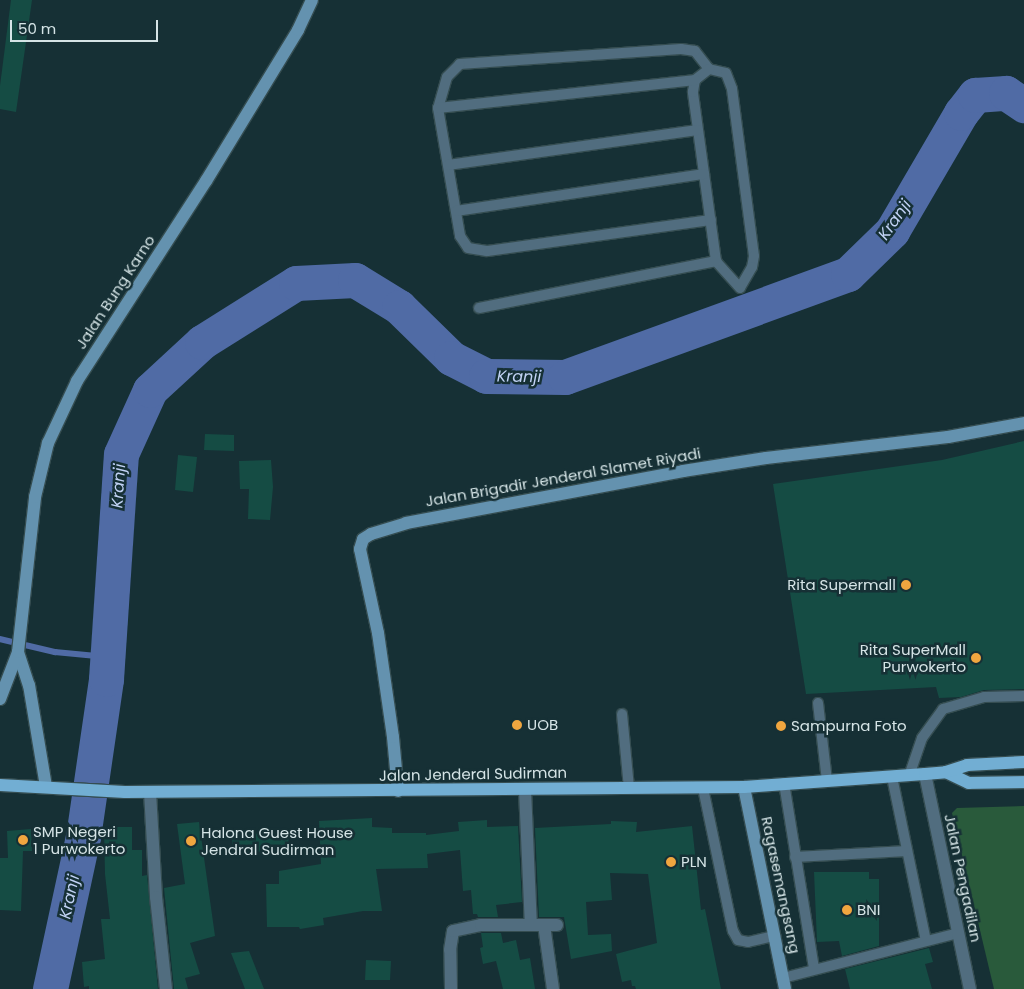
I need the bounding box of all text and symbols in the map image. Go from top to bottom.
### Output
scale bar [12,10,160,42]
text: 50 m [18,18,56,39]
water label: Kranji [874,196,916,244]
street label: Jalan Bung Karno [72,232,158,352]
water label: Kranji [497,367,541,387]
street label: Jalan Brigadir Jenderal Slamet Riyadi [424,444,702,510]
water label: Kranji [108,463,130,509]
place label: Rita Supermall [787,576,896,594]
marker: Rita Supermall [900,579,912,591]
place label: Rita SuperMall Purwokerto [860,640,966,675]
marker: Rita SuperMall Purwokerto [970,652,982,664]
place label: UOB [527,716,558,734]
place label: Sampurna Foto [791,717,907,735]
marker: UOB [511,719,523,731]
marker: Sampurna Foto [775,720,787,732]
street label: Jalan Jenderal Sudirman [379,763,567,785]
street label: Jalan Pengadilan [941,812,985,944]
street label: Ragasemangsang [758,815,804,955]
place label: SMP Negeri 1 Purwokerto [33,822,125,857]
place label: Halona Guest House Jendral Sudirman [201,823,353,858]
marker: SMP Negeri 1 Purwokerto [17,834,29,846]
marker: Halona Guest House Jendral Sudirman [185,835,197,847]
place label: PLN [681,853,707,871]
marker: PLN [665,856,677,868]
water label: Kranji [56,873,84,921]
place label: BNI [857,901,880,919]
marker: BNI [841,904,853,916]

